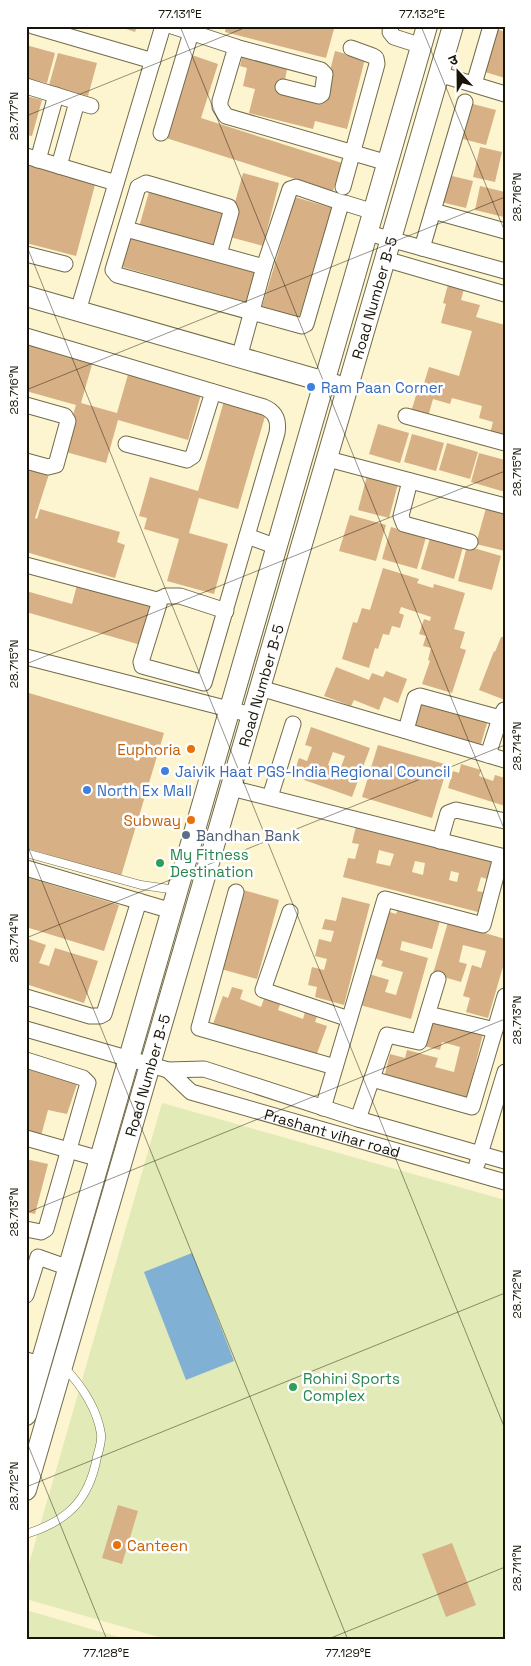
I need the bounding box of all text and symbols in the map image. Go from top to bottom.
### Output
text: 77.131°E [158,6,202,22]
text: 77.132°E [399,6,445,22]
north arrow [434,48,484,98]
text: उ [446,50,461,70]
text: 28.717°N [6,92,22,140]
text: 28.716°N [509,173,525,221]
street label: Road Number B-5 [347,234,401,361]
text: 28.716°N [6,366,22,414]
place label: Ram Paan Corner [321,378,444,397]
marker: Ram Paan Corner [305,381,317,393]
text: 28.715°N [509,448,525,496]
street label: Road Number B-5 [234,622,287,749]
text: 28.715°N [6,640,22,688]
text: 28.714°N [509,721,525,771]
place label: Euphoria [117,740,181,759]
marker: Euphoria [185,743,197,755]
place label: Jaivik Haat PGS-India Regional Council [175,762,450,781]
marker: Jaivik Haat PGS-India Regional Council [159,765,171,777]
place label: North Ex Mall [97,781,192,800]
marker: North Ex Mall [81,784,93,796]
place label: Subway [124,811,181,830]
marker: Subway [185,814,197,826]
place label: Bandhan Bank [196,826,300,845]
marker: Bandhan Bank [180,829,192,841]
place label: My Fitness Destination [170,845,254,881]
marker: My Fitness Destination [154,857,166,869]
text: 28.714°N [6,913,22,963]
text: 28.713°N [509,996,525,1044]
street label: Road Number B-5 [120,1012,174,1139]
street label: Prashant vihar road [262,1104,403,1161]
text: 28.713°N [6,1188,22,1236]
text: 28.712°N [509,1270,525,1318]
place label: Rohini Sports Complex [303,1369,400,1405]
marker: Rohini Sports Complex [287,1381,299,1393]
text: 28.712°N [6,1462,22,1510]
place label: Canteen [127,1536,188,1555]
marker: Canteen [111,1539,123,1551]
text: 28.711°N [509,1545,525,1591]
text: 77.128°E [83,1645,129,1661]
text: 77.129°E [325,1645,371,1661]

